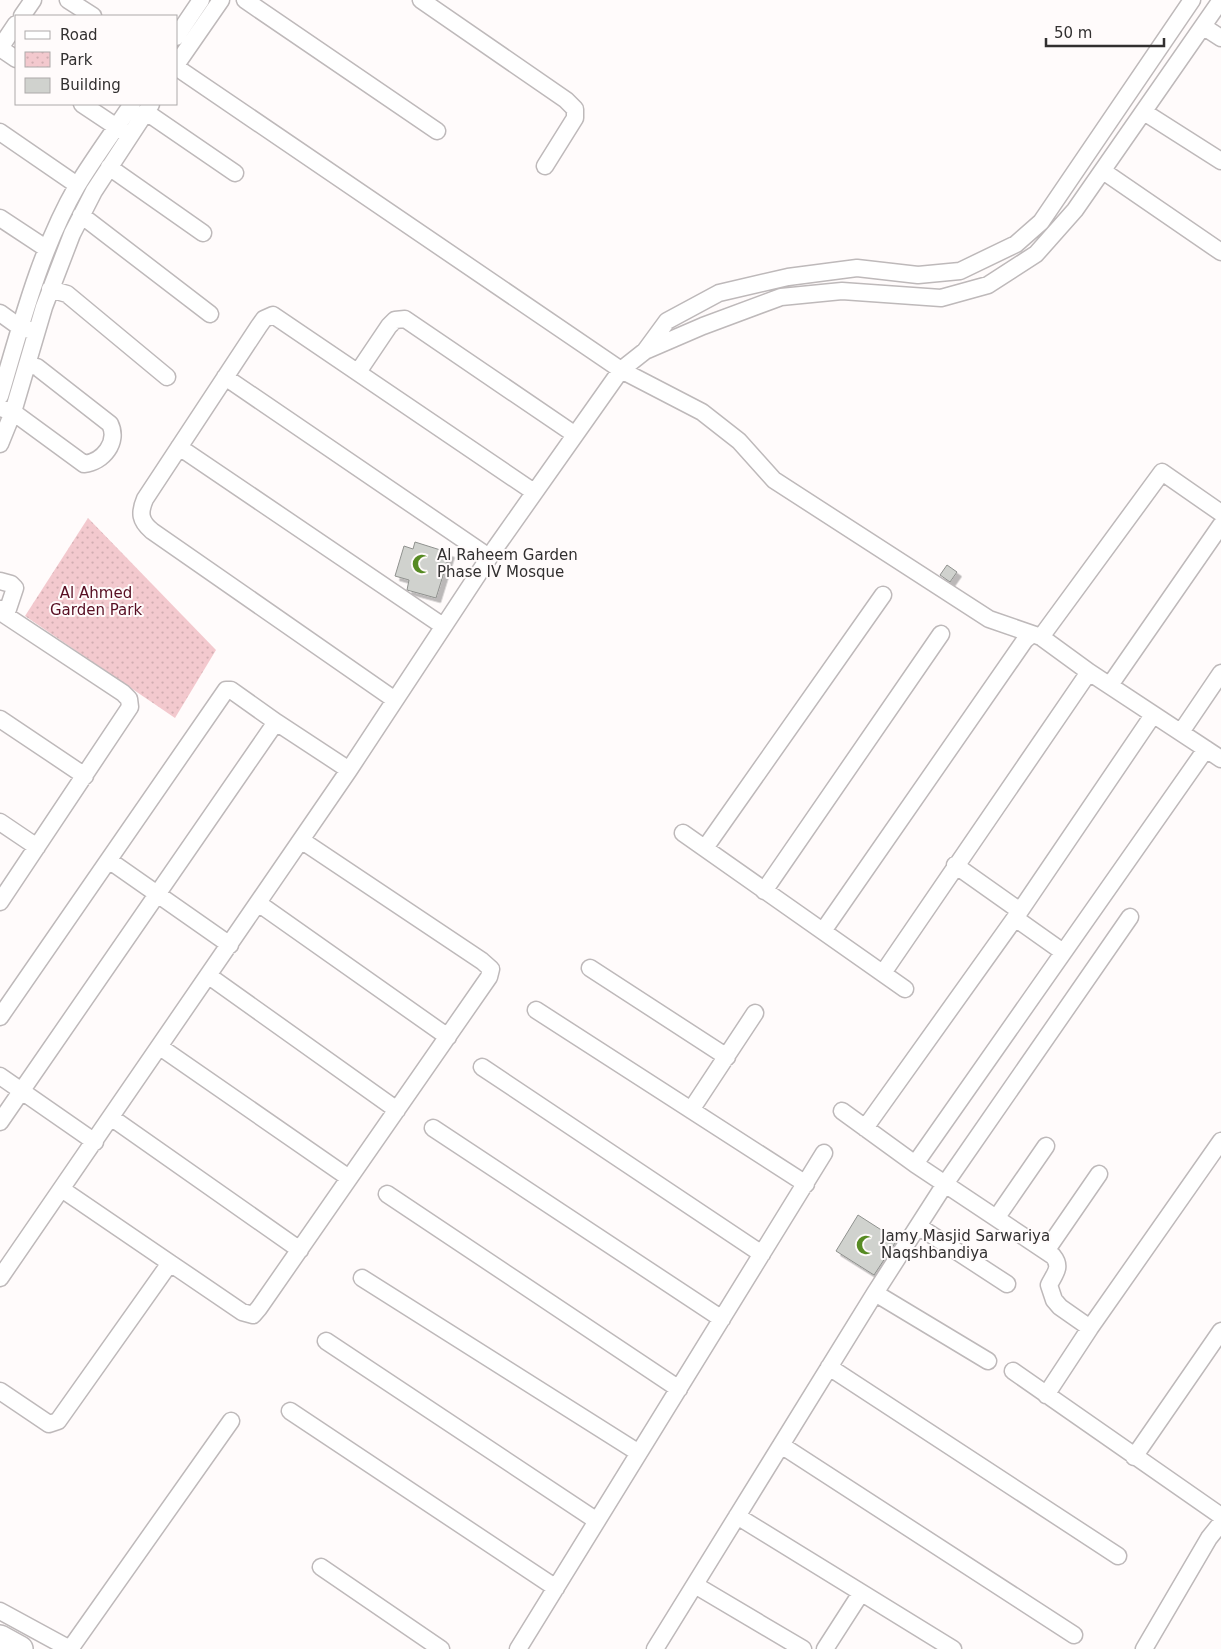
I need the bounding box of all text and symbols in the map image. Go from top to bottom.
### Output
legend [15,15,178,105]
scale bar [1046,15,1164,47]
text: 50 m [1054,24,1092,42]
text: Road [60,26,98,44]
text: Park [60,51,93,69]
text: Building [60,76,121,94]
place label: Al Raheem Garden Phase IV Mosque [437,546,578,581]
mosque icon: Al Raheem Garden Phase IV Mosque [411,553,433,575]
park label: Al Ahmed Garden Park [50,584,142,619]
place label: Jamy Masjid Sarwariya Naqshbandiya [880,1227,1050,1262]
mosque icon: Jamy Masjid Sarwariya Naqshbandiya [855,1234,877,1256]

